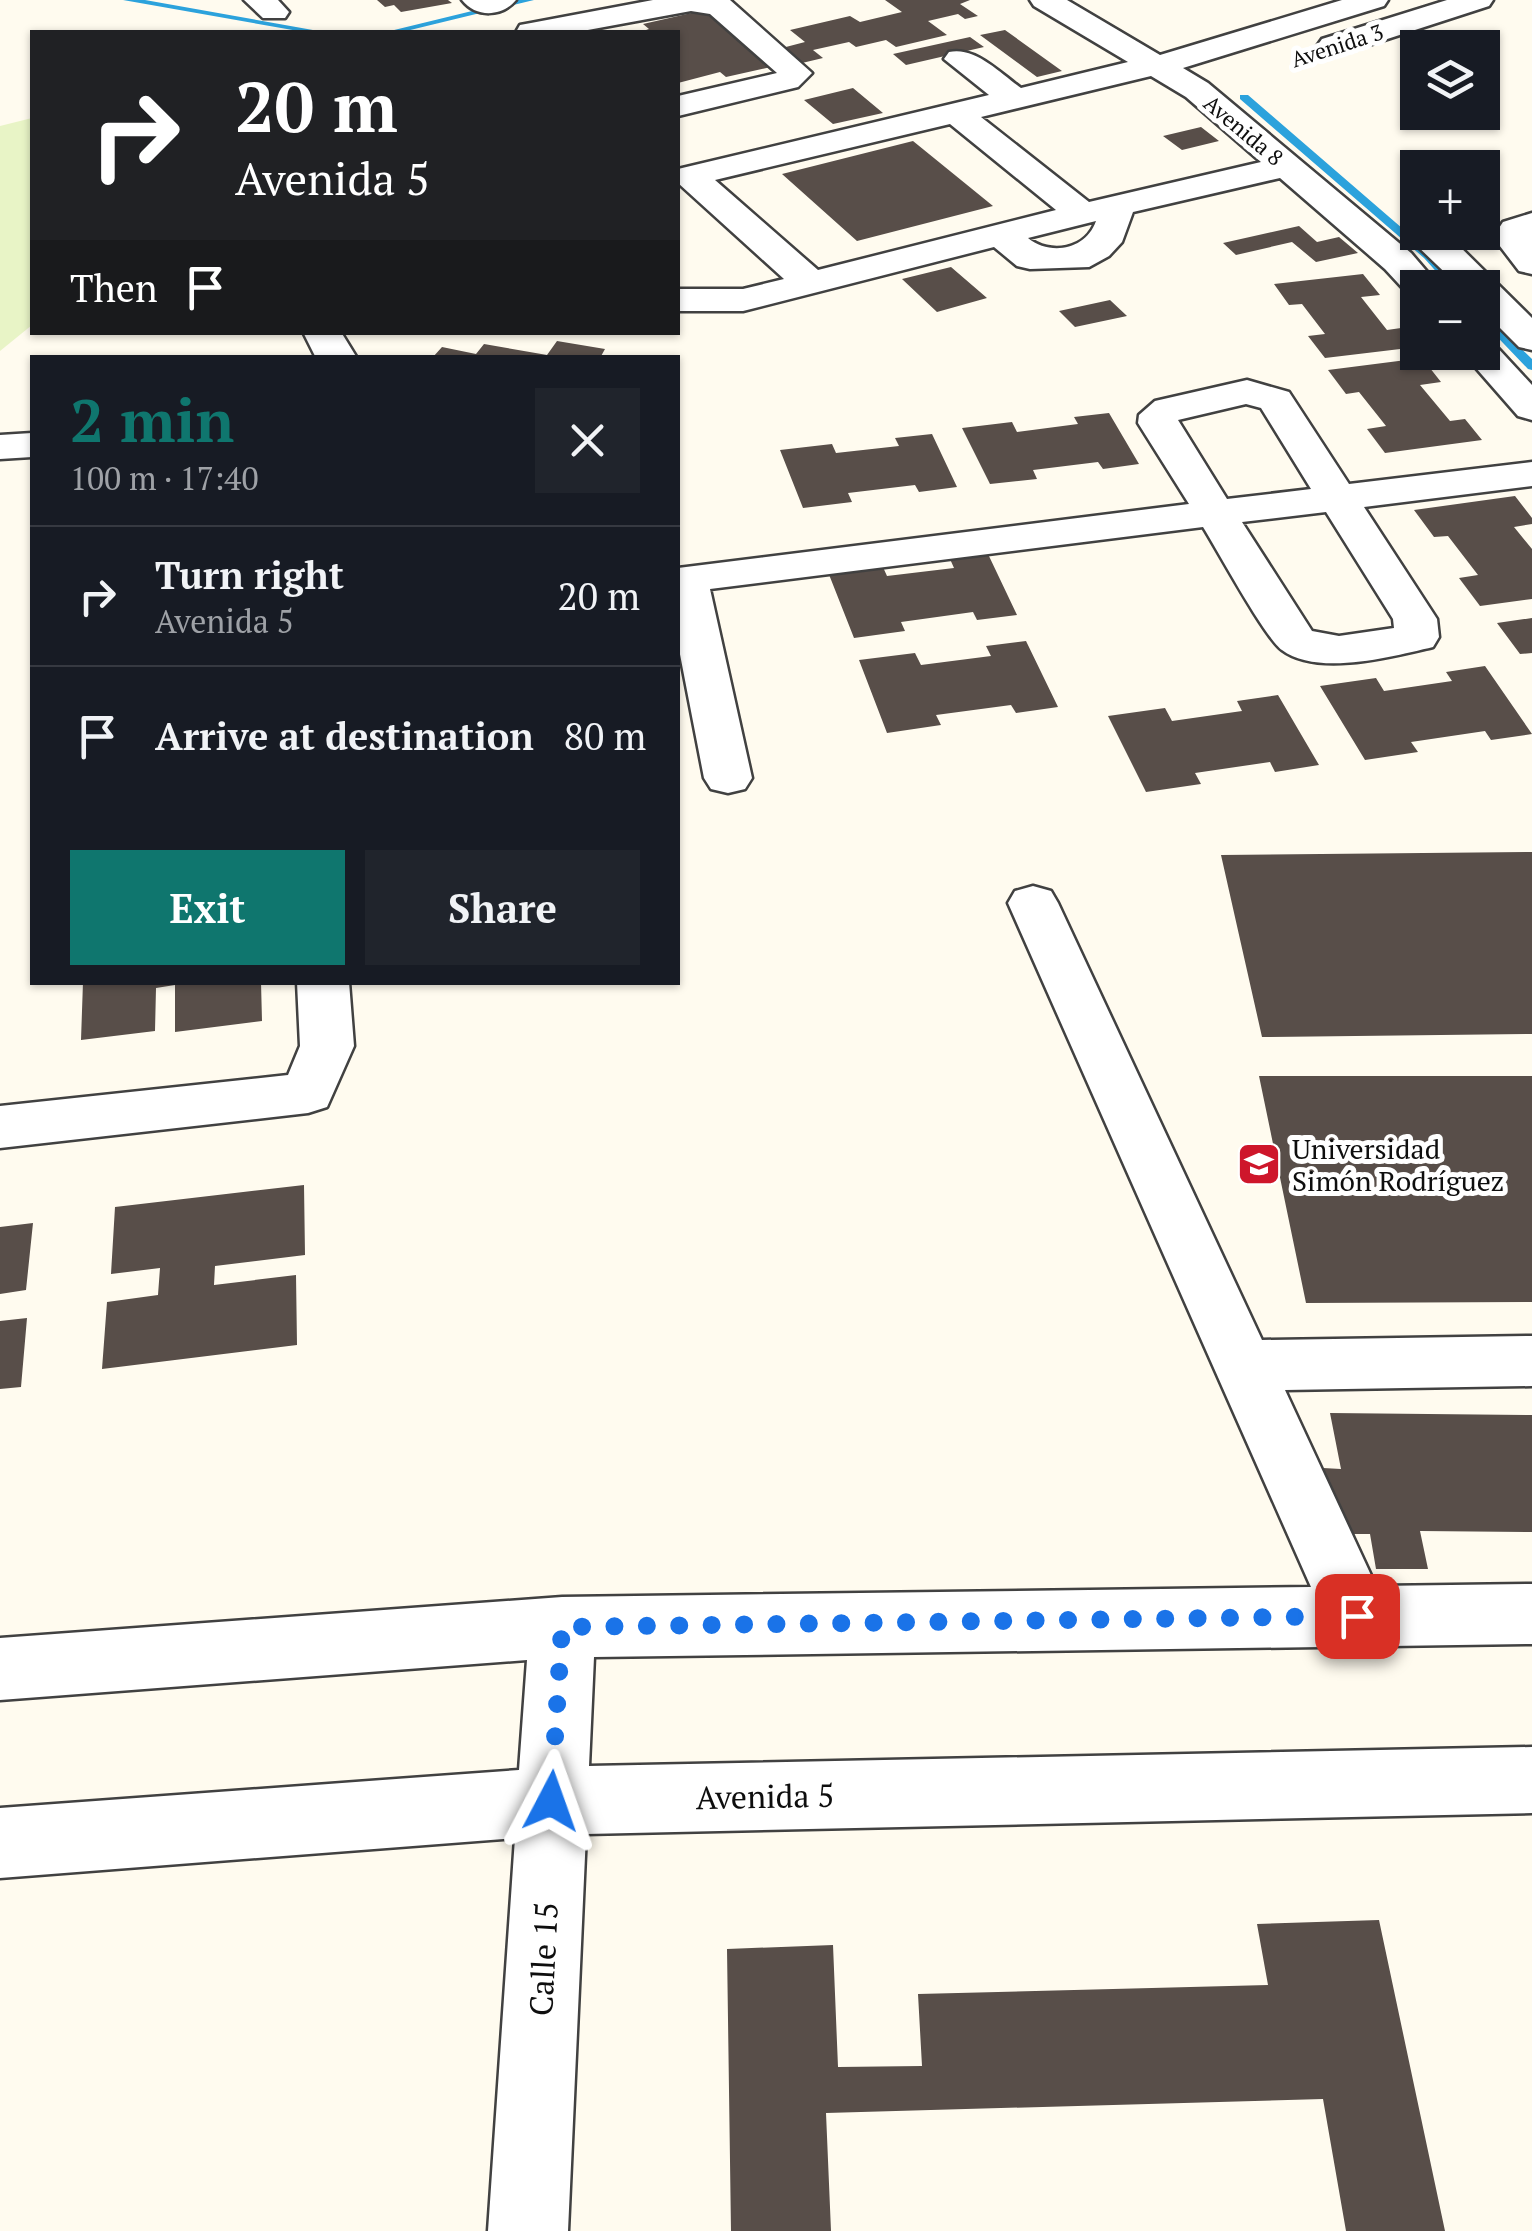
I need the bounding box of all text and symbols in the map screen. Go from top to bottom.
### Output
street label: Avenida 3 [1287,16,1387,74]
map controls [1400,30,1500,370]
button: layers [1400,30,1500,130]
text: 20 m [235,59,398,152]
icon: right [70,70,200,200]
street label: Avenida 8 [1198,88,1290,172]
text: Avenida 5 [235,148,430,208]
button: + [1400,150,1500,250]
icon: arrive [178,260,233,315]
text: Then [70,263,158,313]
button: − [1400,270,1500,370]
text: 2 min [70,380,234,459]
button: close [535,388,640,493]
text: 100 m · 17:40 [70,457,258,499]
text: Turn right [155,550,344,600]
icon: right [70,569,125,624]
text: 20 m [557,571,640,621]
text: Avenida 5 [155,600,294,642]
icon: arrive [70,709,125,764]
text: Arrive at destination [155,711,534,761]
text: 80 m [564,711,646,761]
button: Exit [70,850,345,965]
button: Share [365,850,640,965]
place label: Universidad Simón Rodríguez [1292,1130,1504,1199]
school or university icon: Universidad Simón Rodríguez [1236,1141,1282,1187]
pin [1315,1574,1400,1659]
icon: arrive [1330,1589,1385,1644]
position arrow [499,1749,603,1853]
street label: Avenida 5 [695,1774,835,1818]
street label: Calle 15 [519,1901,567,2017]

